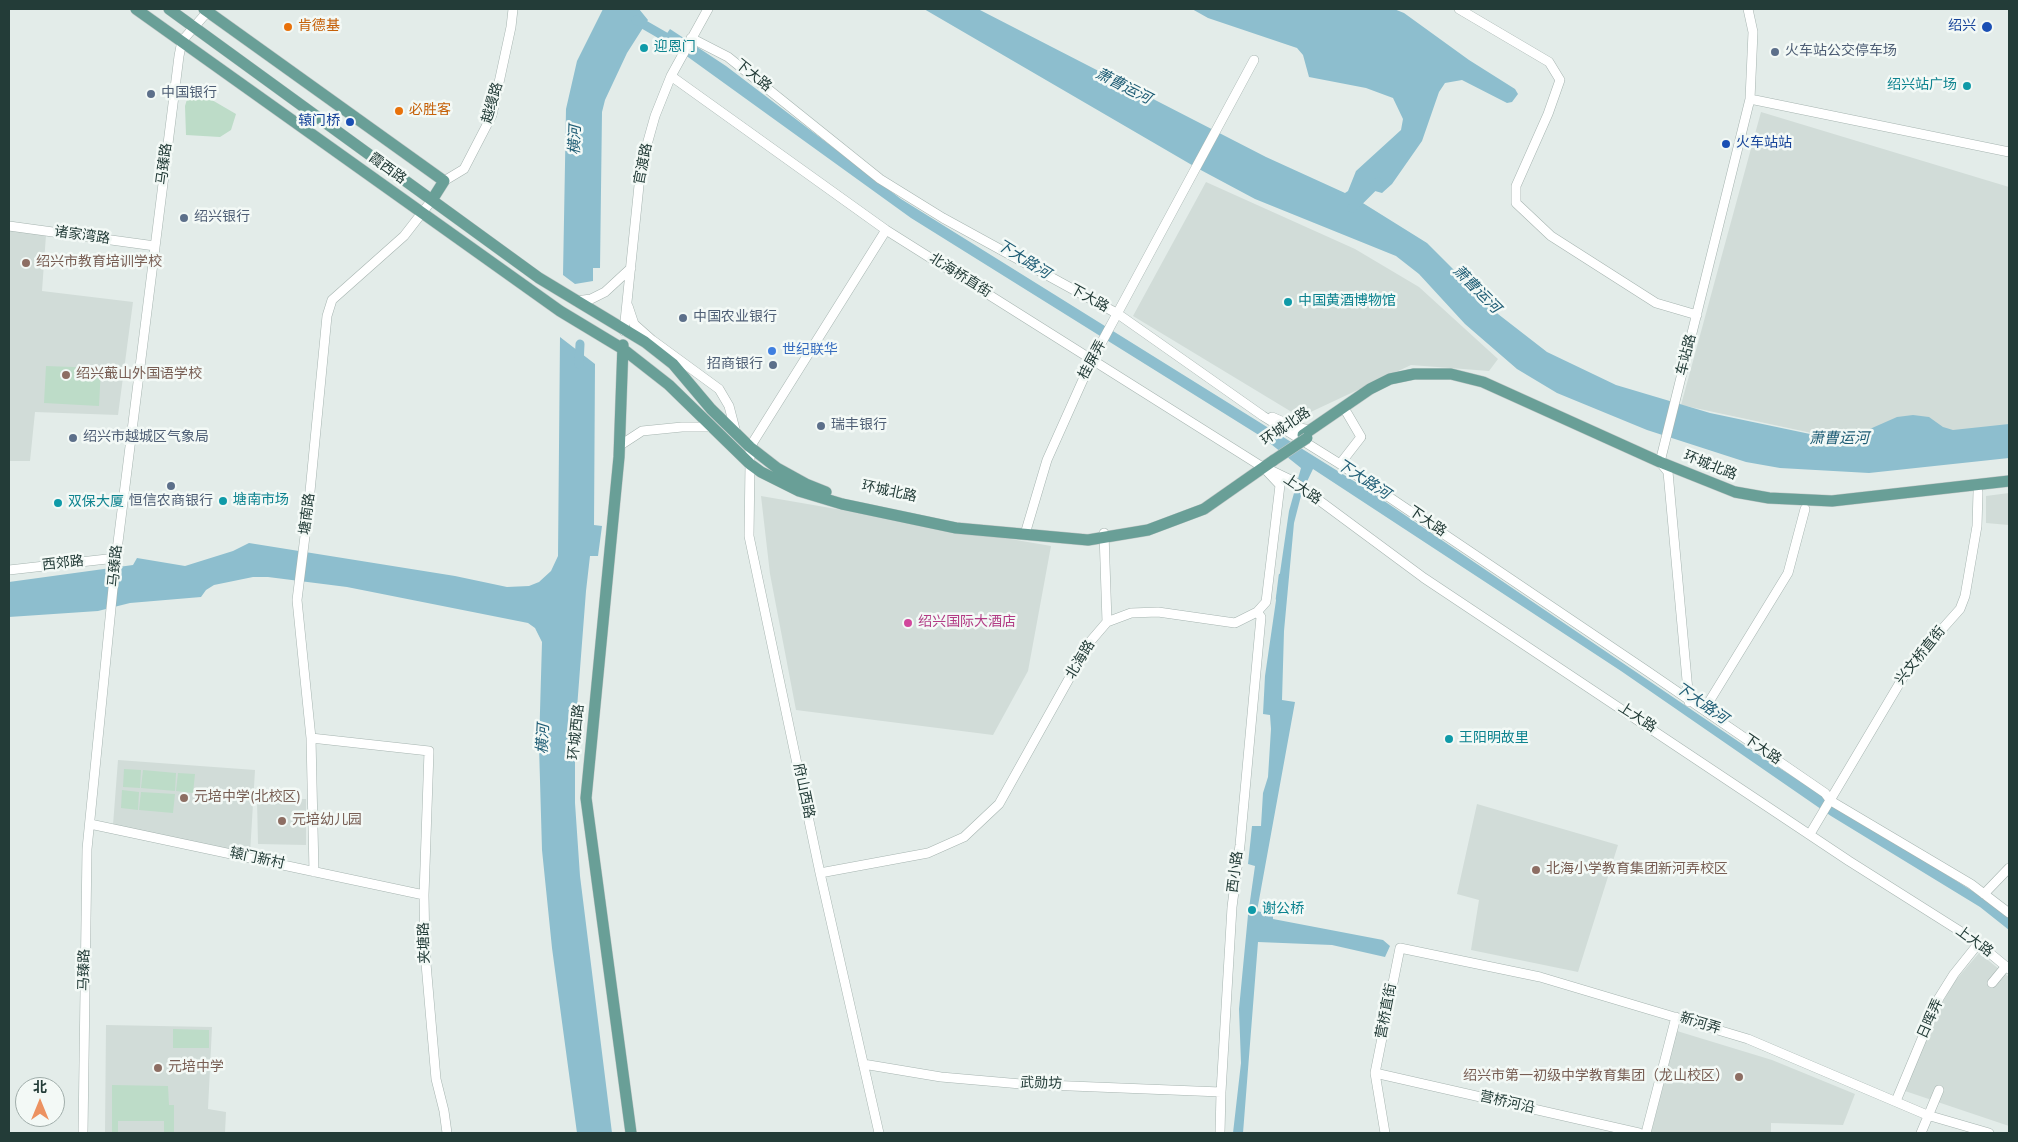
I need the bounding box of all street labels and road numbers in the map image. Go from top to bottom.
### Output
street label: 下大路 [731,56,775,96]
street label: 越缦路 [479,80,507,126]
street label: 马臻路 [154,142,176,186]
street label: 官渡路 [632,142,656,186]
street label: 霞西路 [365,150,409,188]
street label: 诸家湾路 [53,224,111,248]
street label: 北海桥直街 [926,250,994,302]
street label: 下大路 [1067,281,1111,317]
street label: 车站路 [1674,333,1700,377]
street label: 桂屏弄 [1076,338,1110,382]
street label: 环城北路 [1258,404,1314,450]
street label: 环城北路 [1681,448,1739,484]
street label: 上大路 [1280,471,1324,509]
street label: 环城北路 [860,478,918,506]
street label: 塘南路 [297,492,319,536]
street label: 下大路 [1405,503,1449,541]
street label: 马臻路 [106,544,126,588]
street label: 西郊路 [41,553,85,575]
street label: 兴文桥直街 [1892,624,1950,688]
street label: 北海路 [1063,638,1099,682]
street label: 上大路 [1615,700,1659,736]
street label: 环城西路 [566,703,588,761]
street label: 下大路 [1740,731,1784,769]
street label: 府山西路 [789,762,817,820]
street label: 辕门新村 [228,845,286,873]
street label: 西小路 [1225,850,1247,894]
street label: 夹塘路 [416,922,434,964]
street label: 上大路 [1952,923,1996,961]
street label: 马臻路 [76,949,94,991]
street label: 营桥直街 [1373,982,1401,1040]
street label: 日晖弄 [1915,996,1947,1042]
street label: 新河弄 [1677,1010,1723,1038]
street label: 武勋坊 [1020,1075,1062,1093]
street label: 营桥河沿 [1478,1089,1536,1117]

